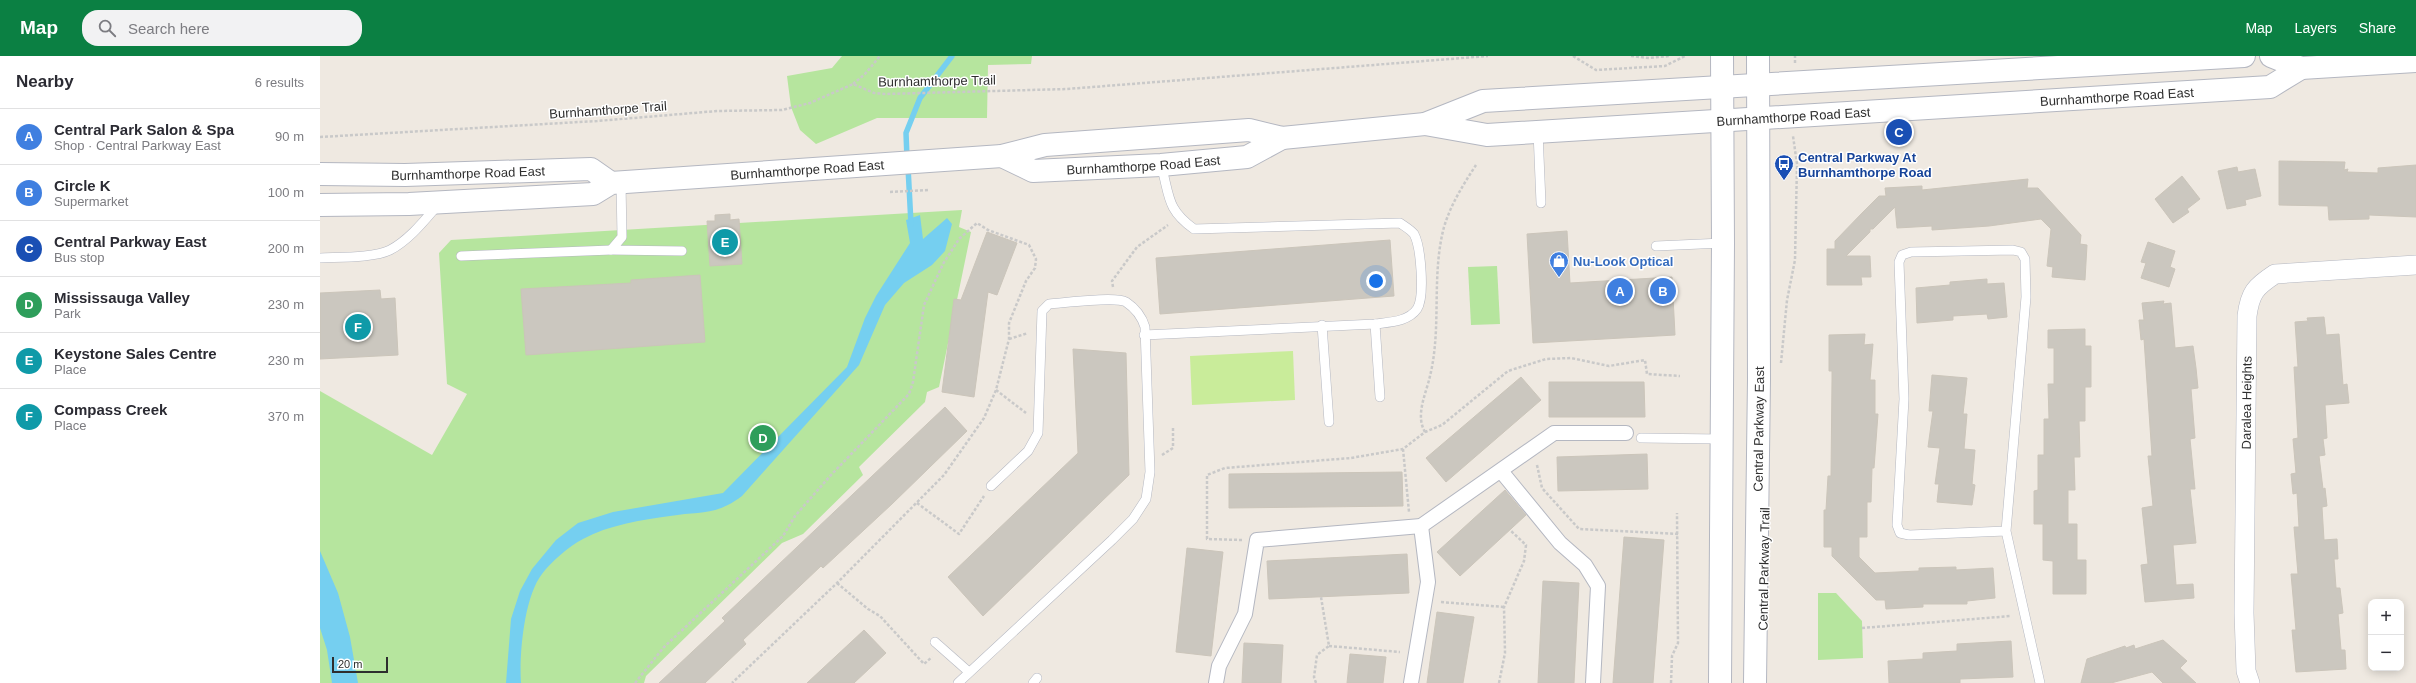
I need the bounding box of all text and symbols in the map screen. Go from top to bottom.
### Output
search box [82,10,362,46]
text: Map [20,17,58,38]
icon: search [96,17,118,39]
text: Search here [128,20,210,37]
text: Map [2245,20,2273,36]
text: Layers [2295,20,2337,36]
text: Share [2359,20,2396,36]
text: Nearby [16,72,74,91]
street label: Burnhamthorpe Trail [878,72,996,90]
text: 6 results [255,75,304,90]
street label: Burnhamthorpe Road East [2039,84,2195,109]
street label: Burnhamthorpe Trail [549,98,667,122]
street label: Burnhamthorpe Road East [1716,104,1871,128]
pin: C [1886,117,1912,147]
text: Central Park Salon & Spa [54,121,234,138]
text: A [24,129,34,144]
text: 90 m [275,129,304,144]
text: Shop · Central Parkway East [54,138,221,153]
place label: Central Parkway At Burnhamthorpe Road [1798,150,1932,180]
street label: Burnhamthorpe Road East [1066,152,1221,177]
bus stop icon: Central Parkway At Burnhamthorpe Road [1773,153,1795,181]
street label: Burnhamthorpe Road East [730,157,885,182]
street label: Burnhamthorpe Road East [391,163,546,183]
text: Circle K [54,177,111,194]
text: B [24,185,34,200]
text: 100 m [268,185,304,200]
text: Supermarket [54,194,128,209]
pin: E [712,227,738,257]
text: Central Parkway East [54,233,207,250]
text: C [24,241,34,256]
text: 200 m [268,241,304,256]
text: Bus stop [54,250,105,265]
shop icon: Nu-Look Optical [1548,250,1570,278]
place label: Nu-Look Optical [1573,254,1673,269]
your location [1366,271,1386,291]
pin: A [1607,276,1633,306]
pin: B [1650,276,1676,306]
text: Mississauga Valley [54,289,190,306]
text: D [24,297,34,312]
text: 230 m [268,297,304,312]
text: Park [54,306,81,321]
pin: F [345,312,371,342]
text: Keystone Sales Centre [54,345,217,362]
text: E [25,353,33,368]
text: 230 m [268,353,304,368]
street label: Daralea Heights [2238,355,2254,449]
text: Place [54,362,87,377]
street label: Central Parkway East [1750,366,1767,492]
text: Compass Creek [54,401,167,418]
text: F [25,409,33,424]
text: 370 m [268,409,304,424]
text: Place [54,418,87,433]
pin: D [750,423,776,453]
street label: Central Parkway Trail [1755,507,1773,631]
map controls [2368,599,2404,671]
button: + [2368,599,2404,635]
button: − [2368,635,2404,671]
scale bar [332,655,388,674]
text: 20 m [338,658,362,670]

